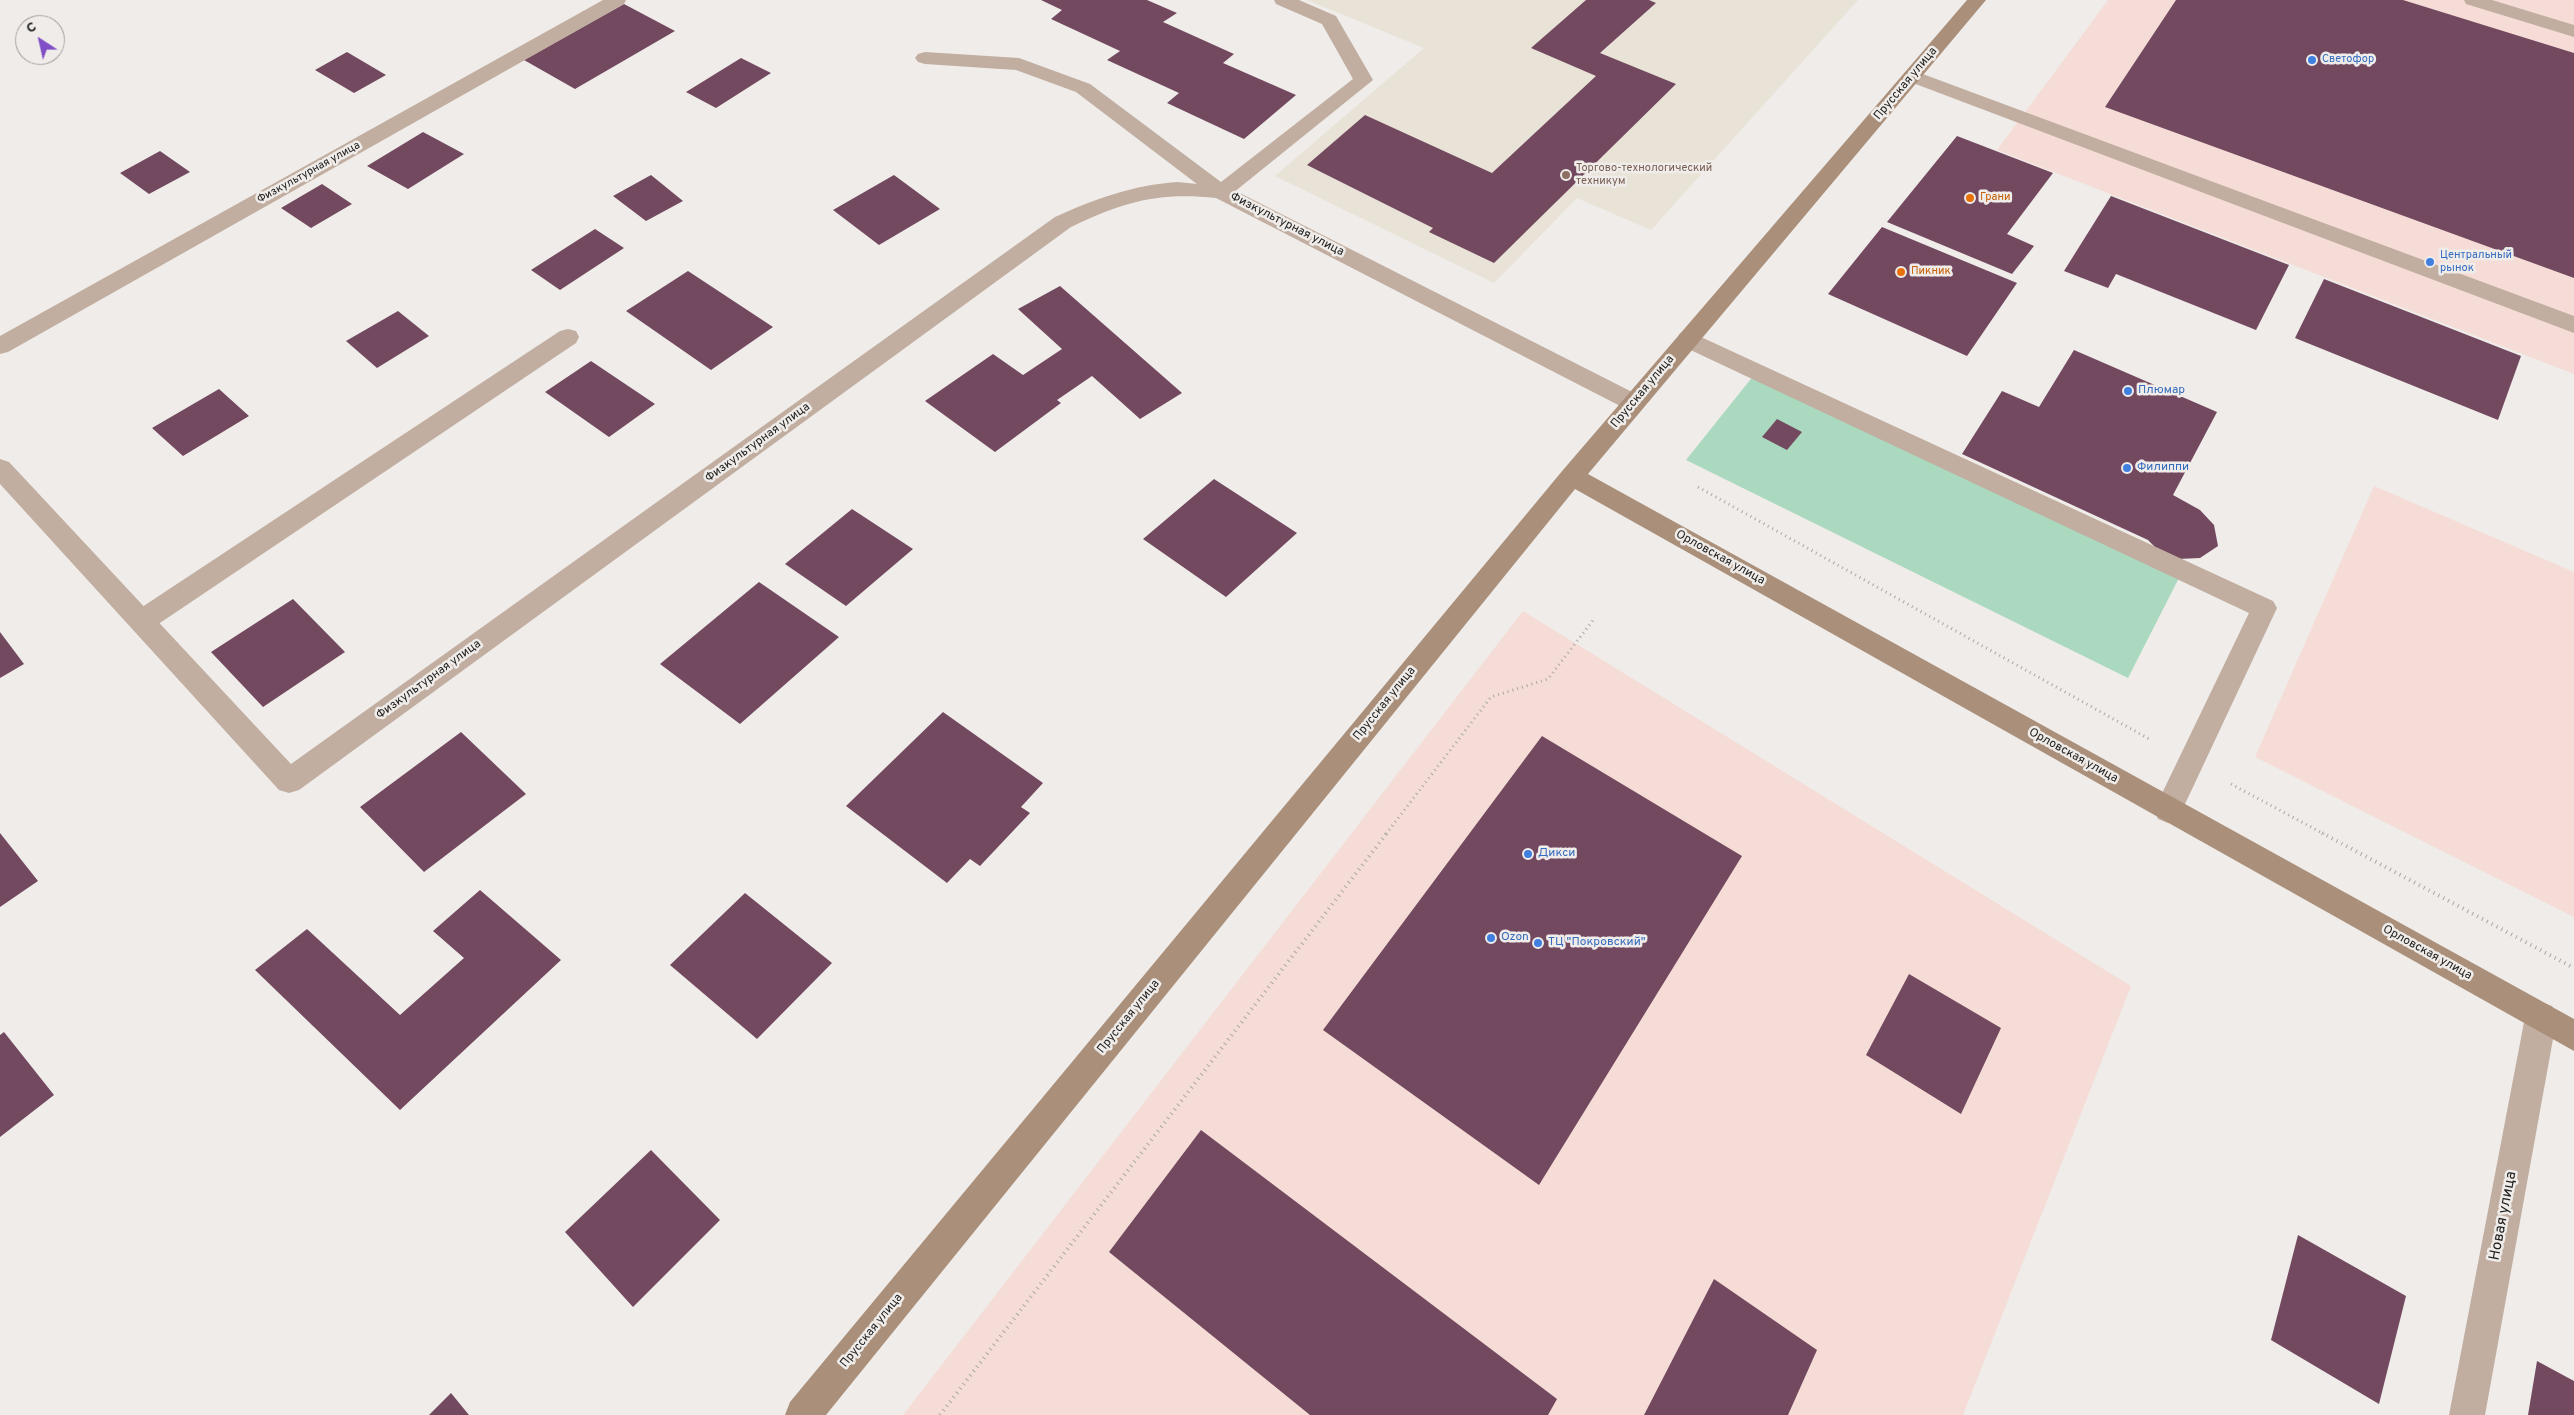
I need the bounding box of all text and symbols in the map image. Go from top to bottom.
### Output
north arrow [15,15,65,65]
text: С [23,19,40,38]
street label: Прусская улица [1871,45,1941,123]
place label: Светофор [2322,53,2374,67]
marker: Светофор [2306,54,2318,66]
street label: Физкультурная улица [255,139,363,207]
place label: Торгово-технологический техникум [1576,162,1712,188]
marker: Торгово-технологический техникум [1560,169,1572,181]
street label: Физкультурная улица [1228,190,1346,260]
place label: Грани [1980,191,2010,205]
marker: Грани [1964,192,1976,204]
place label: Центральный рынок [2440,249,2512,275]
marker: Центральный рынок [2424,256,2436,268]
place label: Пикник [1911,265,1951,279]
marker: Пикник [1895,266,1907,278]
street label: Прусская улица [1608,353,1678,431]
place label: Плюмар [2138,384,2185,398]
marker: Плюмар [2122,385,2134,397]
street label: Физкультурная улица [703,400,813,486]
place label: Филиппи [2137,461,2189,475]
marker: Филиппи [2121,462,2133,474]
street label: Орловская улица [1673,528,1767,588]
street label: Физкультурная улица [374,637,484,723]
street label: Прусская улица [1351,664,1419,744]
street label: Орловская улица [2026,726,2120,786]
place label: Дикси [1538,847,1575,861]
marker: Дикси [1522,848,1534,860]
street label: Орловская улица [2380,923,2474,983]
place label: Ozon [1501,931,1529,945]
marker: Ozon [1485,932,1497,944]
place label: ТЦ "Покровский" [1548,936,1646,950]
marker: ТЦ "Покровский" [1532,937,1544,949]
street label: Прусская улица [1095,977,1163,1057]
street label: Новая улица [2487,1170,2521,1262]
street label: Прусская улица [838,1291,906,1371]

